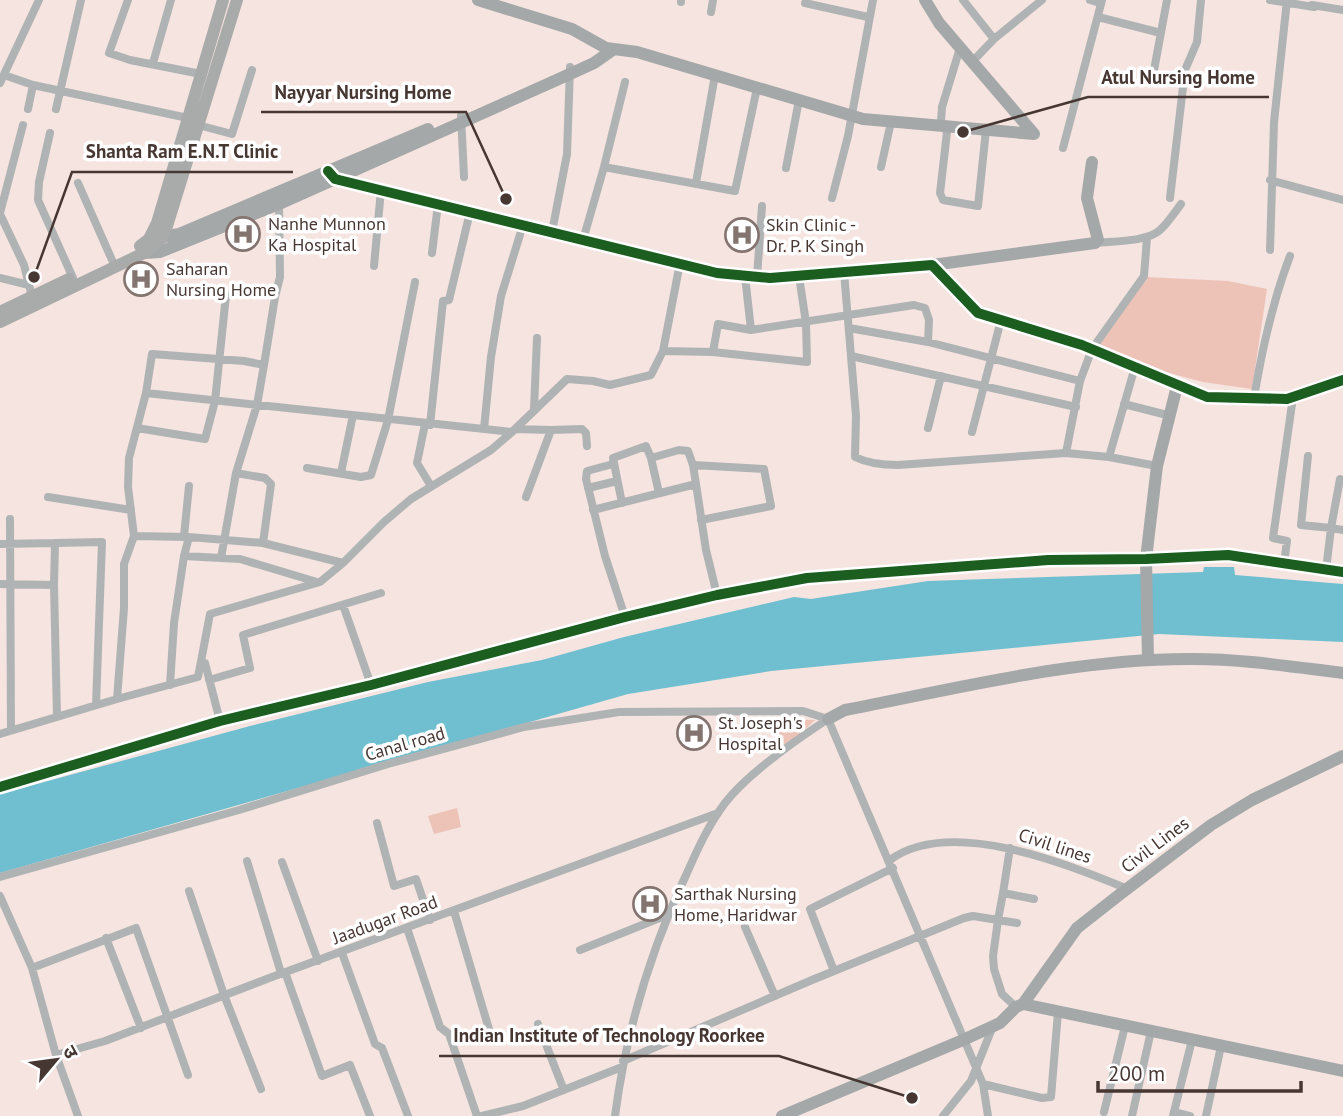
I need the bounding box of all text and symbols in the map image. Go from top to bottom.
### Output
callout: Atul Nursing Home [1088,57,1269,97]
text: Atul Nursing Home [1101,65,1255,89]
callout: Nayyar Nursing Home [261,72,466,112]
text: Nayyar Nursing Home [274,80,452,104]
callout: Shanta Ram E.N.T Clinic [72,132,293,172]
text: Shanta Ram E.N.T Clinic [86,139,278,163]
place label: Nanhe Munnon Ka Hospital [268,212,386,256]
place label: Skin Clinic - Dr. P. K Singh [766,213,864,257]
hospital icon: Nanhe Munnon Ka Hospital [224,215,262,253]
hospital icon: Skin Clinic - Dr. P. K Singh [723,216,761,254]
place label: Saharan Nursing Home [166,257,276,301]
hospital icon: Saharan Nursing Home [122,260,160,298]
place label: St. Joseph's Hospital [718,711,803,755]
hospital icon: St. Joseph's Hospital [675,714,713,752]
street label: Canal road [362,721,448,766]
street label: Civil Lines [1116,812,1193,878]
street label: Civil lines [1016,823,1095,868]
place label: Sarthak Nursing Home, Haridwar [674,882,797,926]
hospital icon: Sarthak Nursing Home, Haridwar [631,885,669,923]
street label: Jaadugar Road [328,890,440,950]
callout: Indian Institute of Technology Roorkee [439,1016,779,1056]
text: Indian Institute of Technology Roorkee [453,1023,765,1047]
north arrow [21,1025,91,1095]
text: उ [58,1041,84,1063]
scale bar [1098,1050,1301,1094]
text: 200 m [1108,1060,1165,1087]

